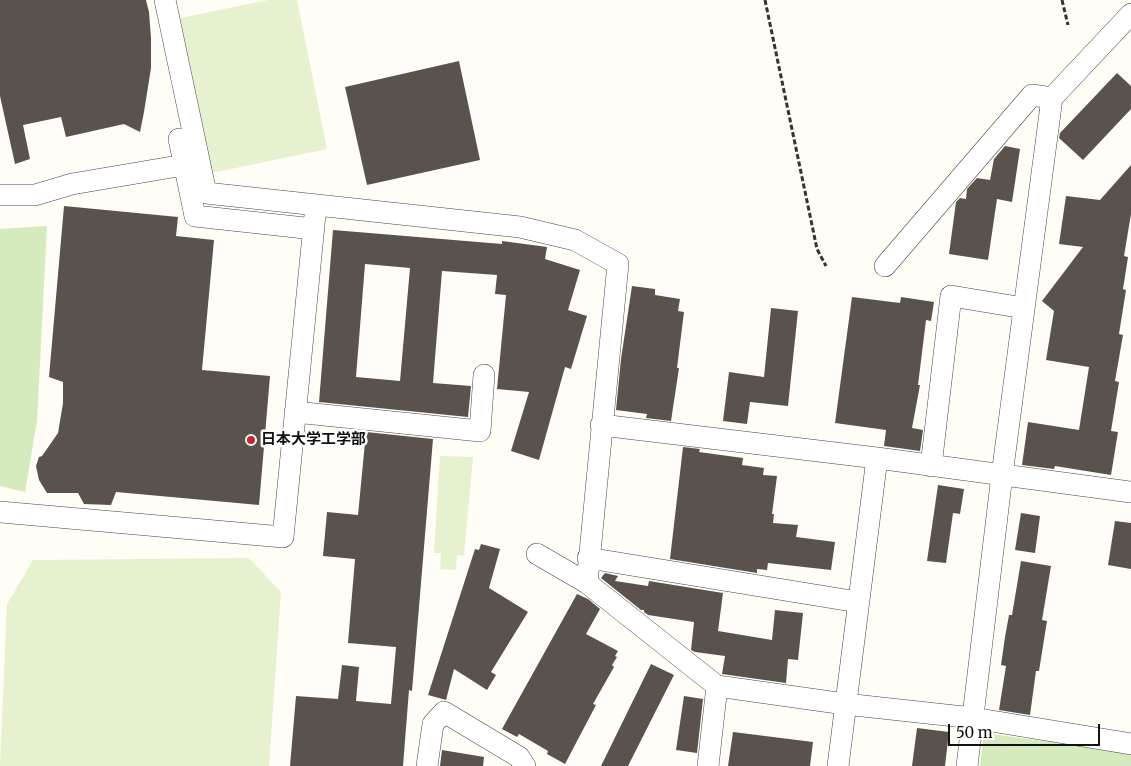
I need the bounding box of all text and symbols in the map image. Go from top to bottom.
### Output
place label: 日本大学工学部 [261,431,366,449]
marker: 日本大学工学部 [245,434,257,446]
scale bar [951,714,1104,746]
text: 50 m [956,723,993,742]

